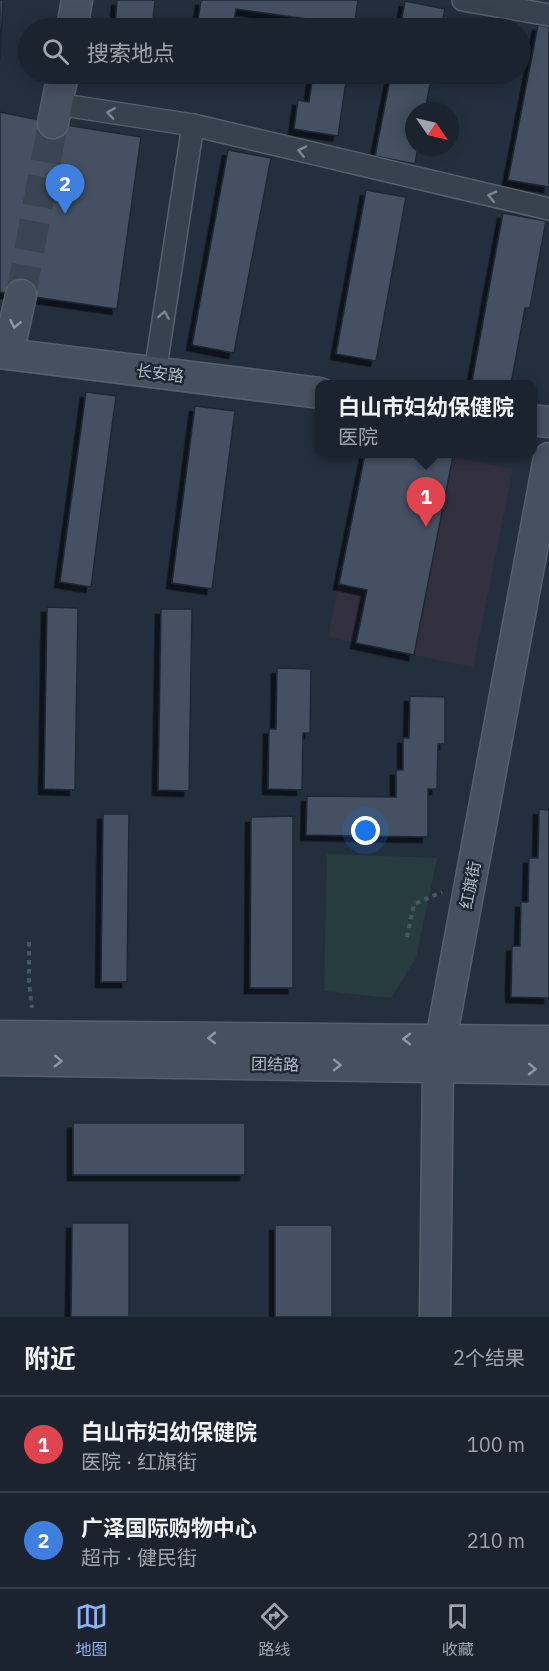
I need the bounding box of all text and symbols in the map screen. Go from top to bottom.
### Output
search box [18,18,531,84]
icon: search [39,35,72,68]
text: 搜索地点 [87,38,175,67]
north arrow [405,102,459,156]
one-way arrow [107,107,116,119]
one-way arrow [298,145,308,158]
pin: 2 [46,164,84,214]
one-way arrow [487,190,497,203]
one-way arrow [158,310,170,319]
one-way arrow [9,319,22,329]
street label: 长安路 [135,360,185,386]
popup [315,380,537,458]
text: 白山市妇幼保健院 [338,392,514,421]
text: 医院 [338,423,378,450]
pin: 1 [406,478,446,527]
your location [351,816,380,845]
street label: 红旗街 [456,860,484,910]
one-way arrow [207,1032,216,1044]
one-way arrow [402,1033,411,1045]
street label: 团结路 [251,1054,299,1074]
one-way arrow [54,1055,63,1067]
one-way arrow [333,1059,342,1071]
one-way arrow [528,1063,537,1075]
text: 附近 [24,1341,76,1375]
text: 2个结果 [453,1344,525,1371]
text: 白山市妇幼保健院 [81,1417,257,1446]
text: 1 [38,1431,50,1458]
text: 100 m [467,1431,525,1458]
text: 医院 · 红旗街 [81,1448,197,1475]
text: 广泽国际购物中心 [81,1513,257,1542]
text: 2 [38,1527,50,1554]
text: 210 m [467,1527,525,1554]
text: 超市 · 健民街 [81,1544,197,1571]
tab: 地图 [75,1600,108,1660]
tab: 路线 [258,1600,291,1660]
tab: 收藏 [441,1600,474,1660]

